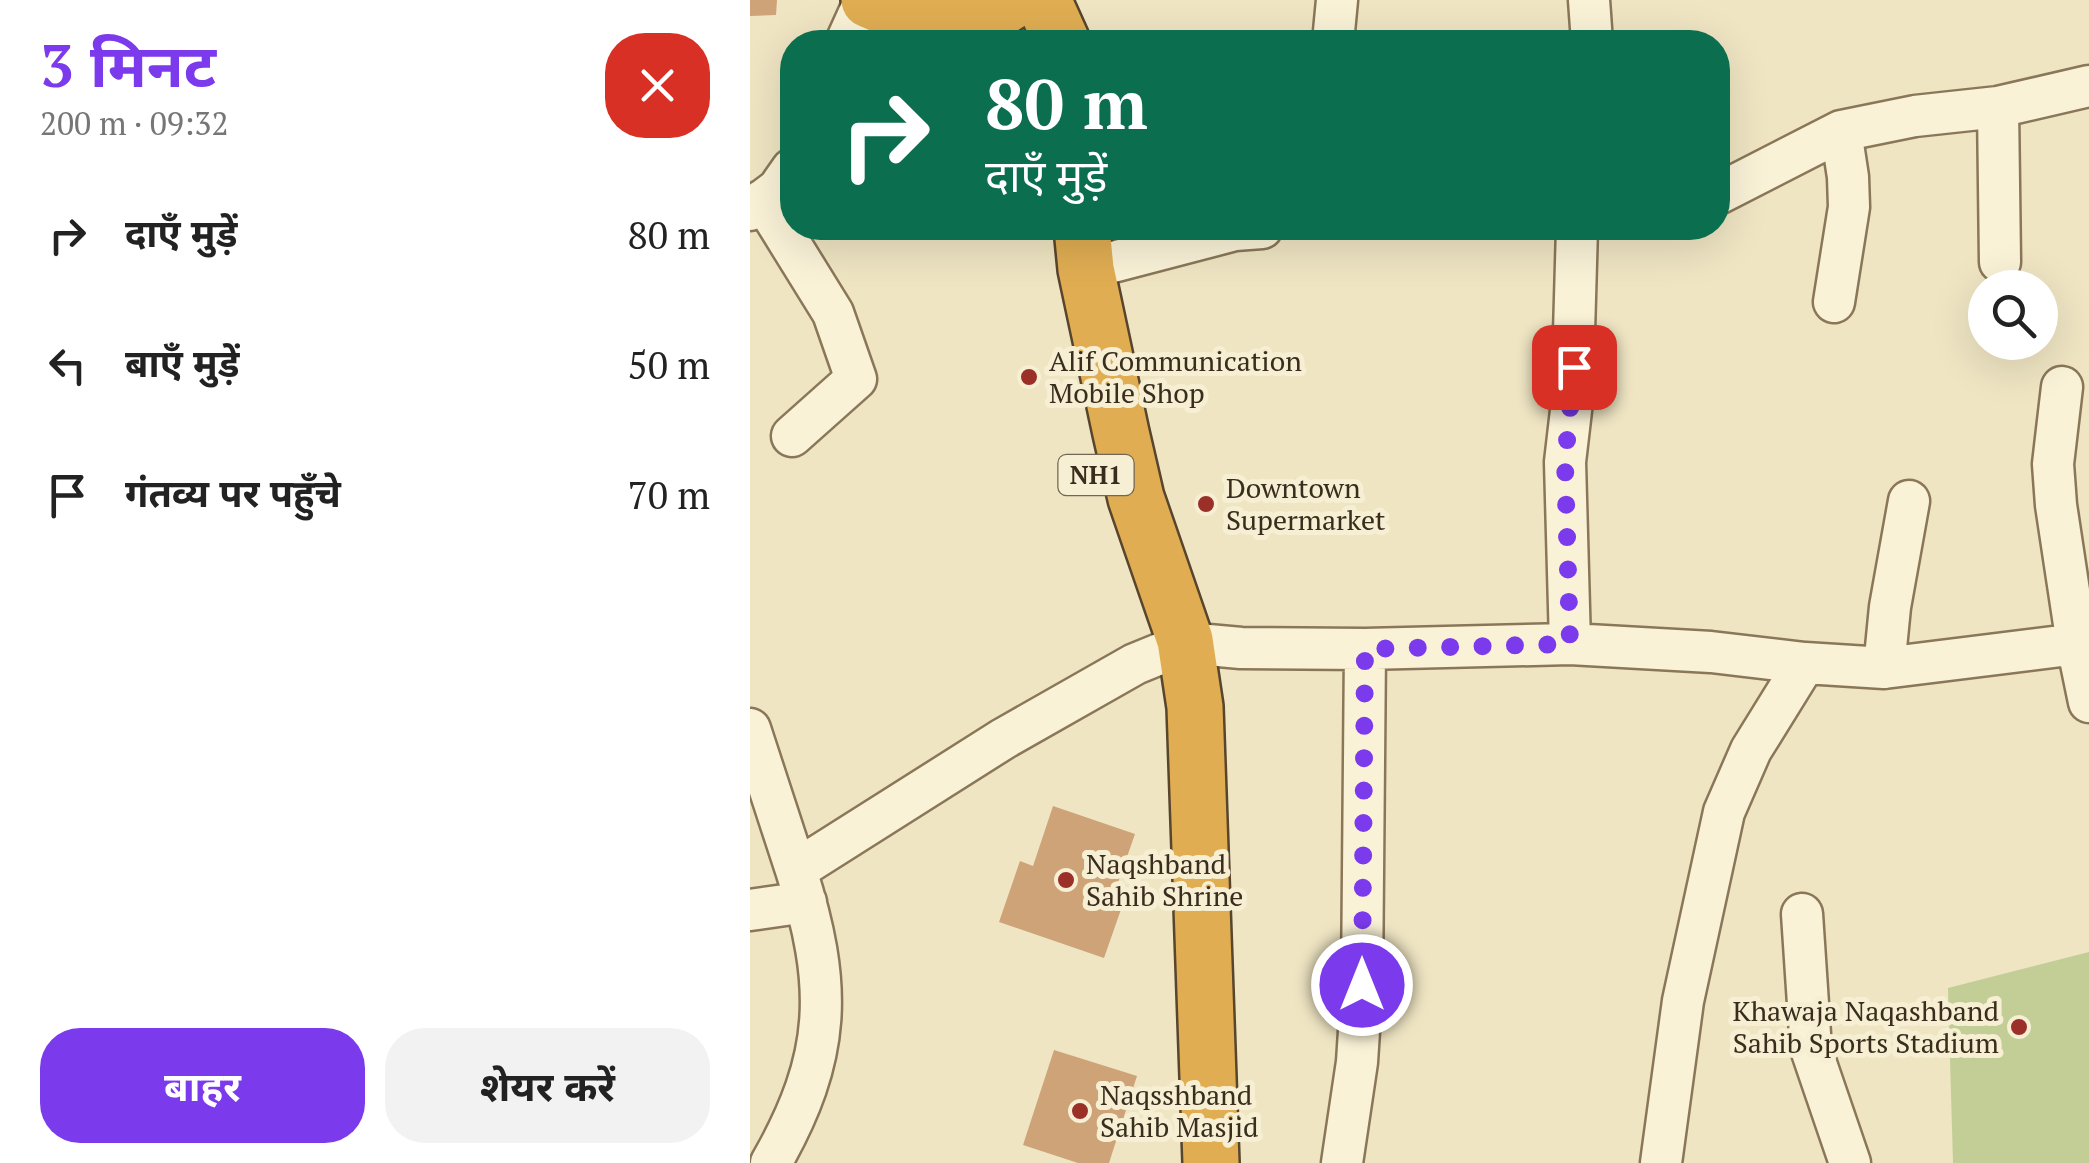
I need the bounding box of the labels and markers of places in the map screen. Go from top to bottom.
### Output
pin [1532,325,1617,410]
place label: Alif Communication Mobile Shop [1049,342,1302,411]
marker: Alif Communication Mobile Shop [1018,366,1040,388]
place label: Downtown Supermarket [1226,469,1386,538]
marker: Downtown Supermarket [1195,493,1217,515]
place label: Naqshband Sahib Shrine [1086,845,1243,914]
marker: Naqshband Sahib Shrine [1055,869,1077,891]
place label: Khawaja Naqashband Sahib Sports Stadium [1733,992,1999,1061]
marker: Khawaja Naqashband Sahib Sports Stadium [2008,1016,2030,1038]
place label: Naqsshband Sahib Masjid [1100,1076,1259,1145]
marker: Naqsshband Sahib Masjid [1069,1100,1091,1122]

